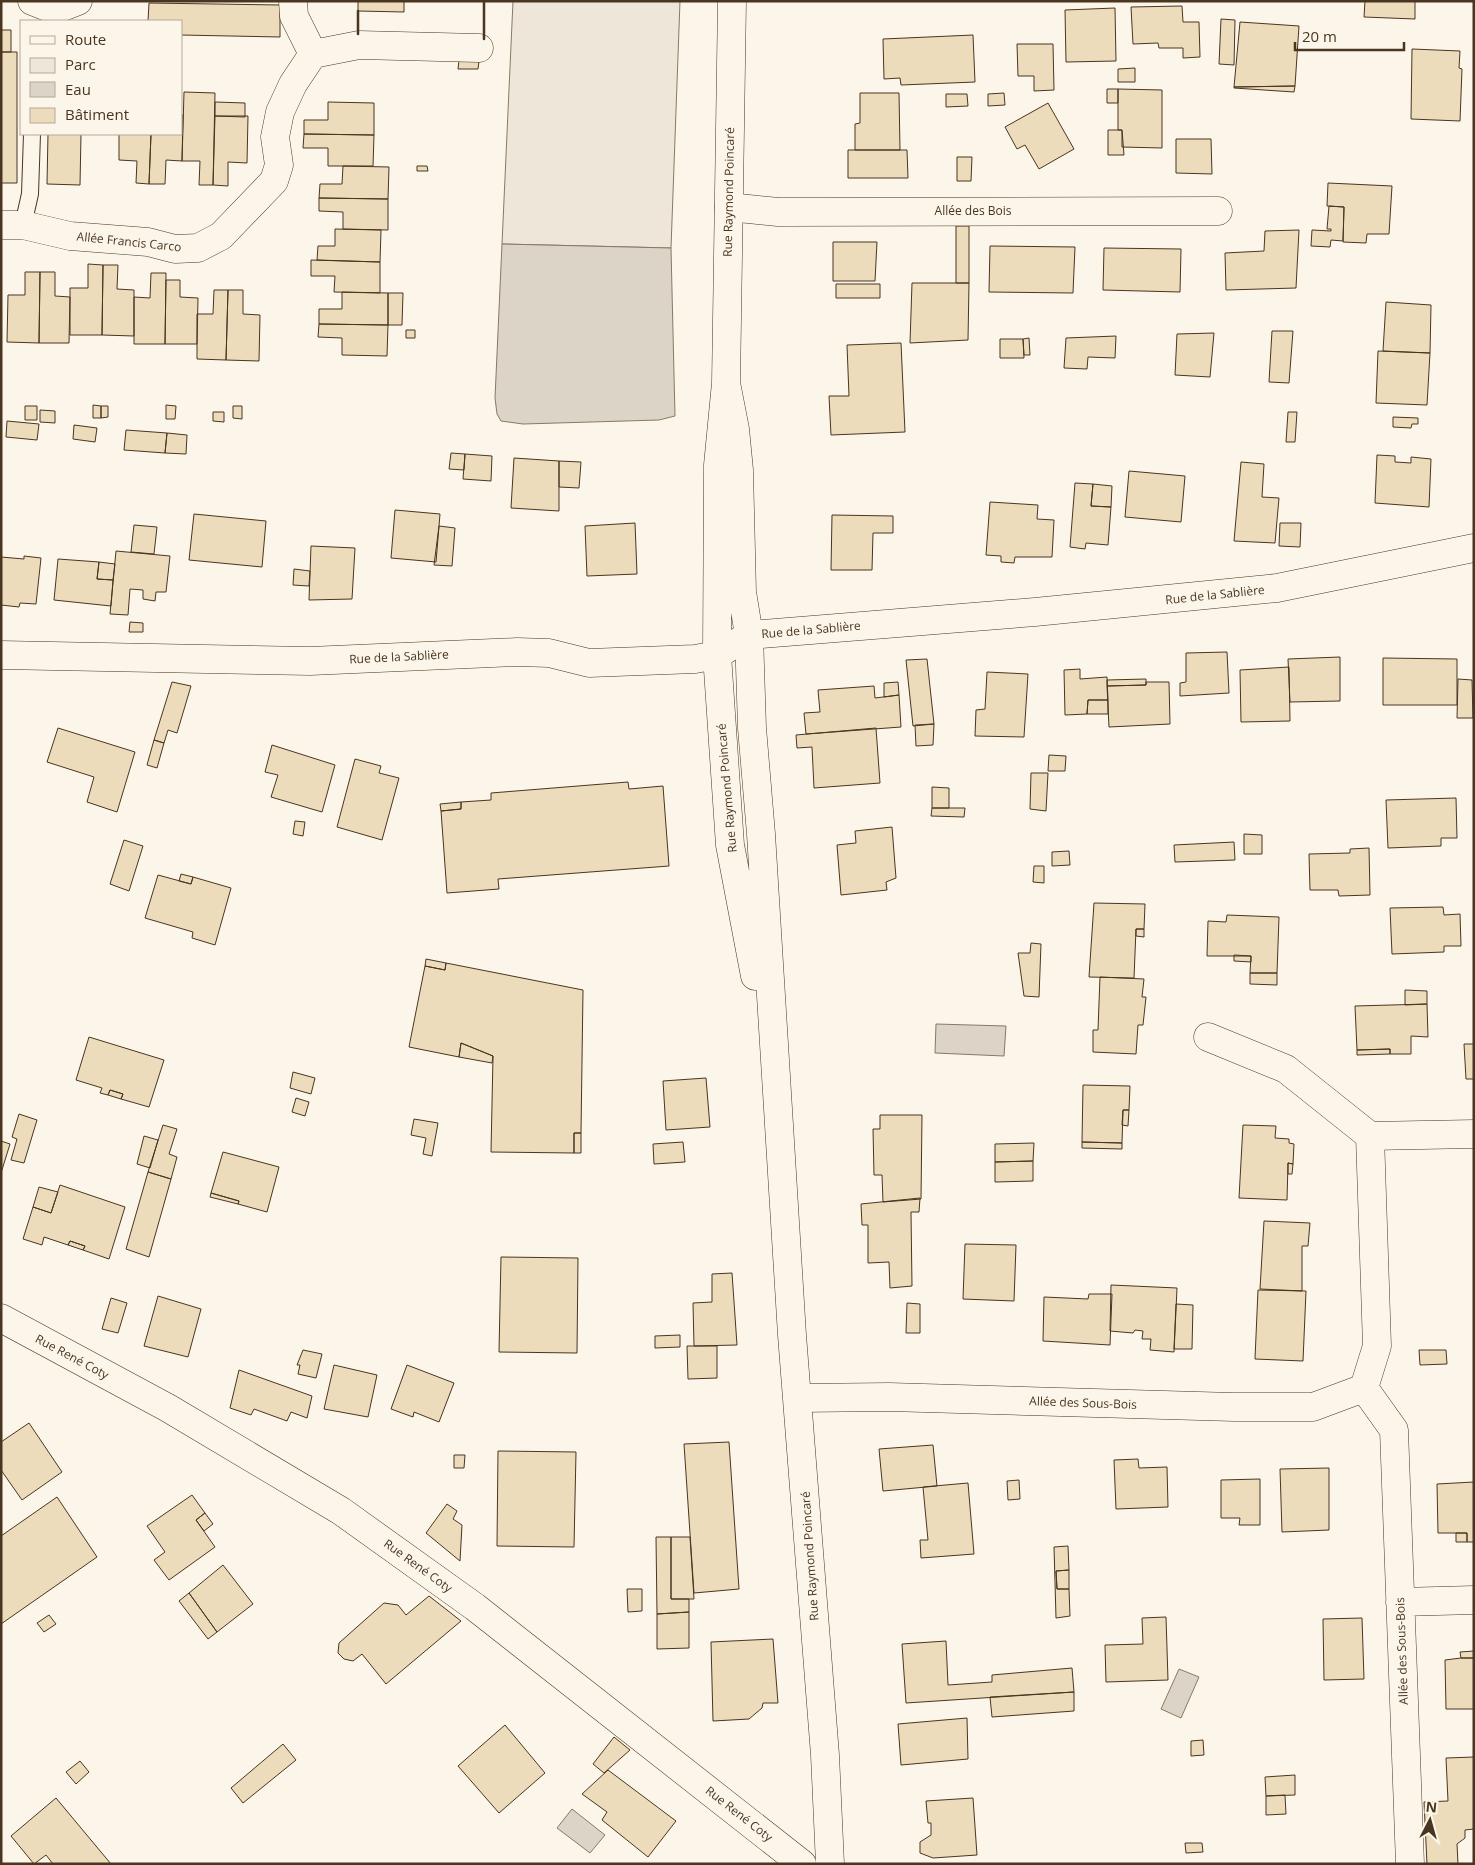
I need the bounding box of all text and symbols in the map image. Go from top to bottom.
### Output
legend [20,20,182,135]
scale bar [1295,20,1404,52]
text: 20 m [1302,26,1337,46]
text: Route [65,29,106,49]
text: Parc [65,54,96,74]
text: Eau [65,79,91,99]
text: Bâtiment [65,104,129,124]
street label: Rue Raymond Poincaré [719,127,738,257]
street label: Allée des Bois [935,202,1012,219]
street label: Allée Francis Carco [76,228,182,255]
street label: Rue de la Sablière [1164,581,1266,608]
street label: Rue de la Sablière [761,617,862,642]
street label: Rue de la Sablière [349,645,449,668]
street label: Rue Raymond Poincaré [712,722,741,853]
street label: Rue René Coty [32,1330,113,1384]
street label: Allée des Sous-Bois [1029,1392,1137,1413]
street label: Rue Raymond Poincaré [796,1490,823,1621]
street label: Rue René Coty [381,1535,457,1597]
street label: Allée des Sous-Bois [1391,1597,1412,1705]
street label: Rue René Coty [702,1782,777,1846]
north arrow [1405,1795,1455,1845]
text: N [1425,1797,1438,1817]

